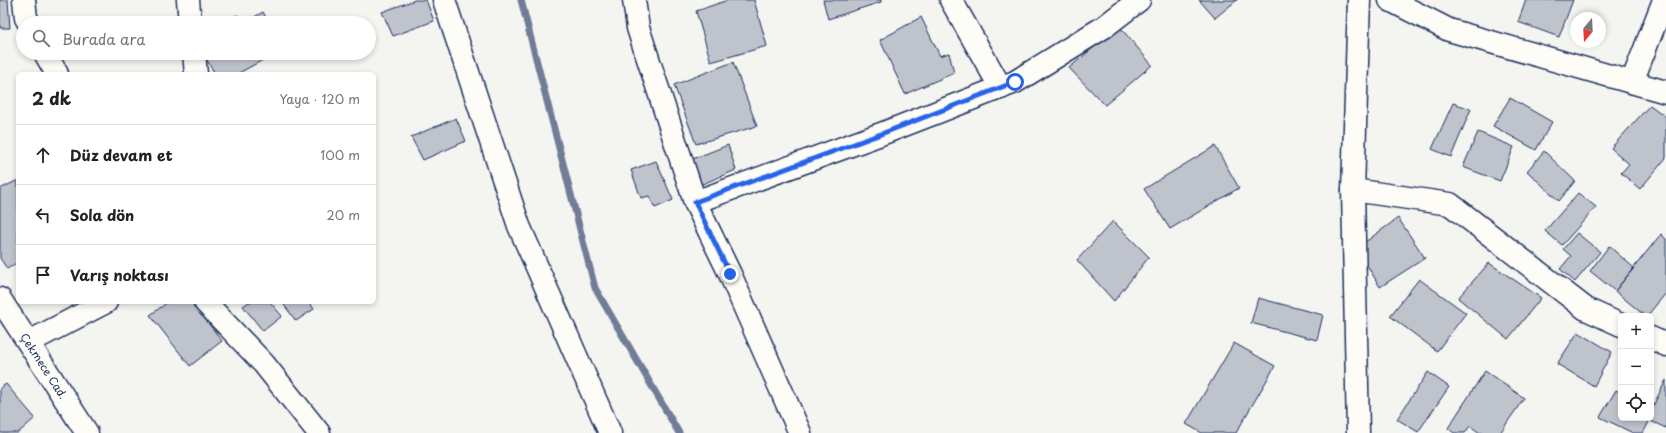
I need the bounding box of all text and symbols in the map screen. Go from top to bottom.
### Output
north arrow [1570,12,1606,48]
search box [16,16,376,60]
icon: search [30,27,52,49]
text: Burada ara [62,27,145,50]
route start [1006,73,1024,91]
text: 2 dk [32,85,71,111]
text: Yaya · 120 m [280,89,360,108]
text: Düz devam et [70,143,173,166]
icon: ahead [32,144,54,166]
text: 100 m [320,145,360,164]
text: Sola dön [70,203,134,226]
icon: left [32,204,54,226]
text: 20 m [326,205,360,224]
text: Varış noktası [70,263,169,286]
icon: arrive [32,264,54,286]
route end [721,265,739,283]
map controls [1618,313,1654,421]
button: + [1618,313,1654,349]
street label: Çekmece Cad. [16,330,72,402]
button: − [1618,349,1654,385]
button: locate [1618,385,1654,421]

